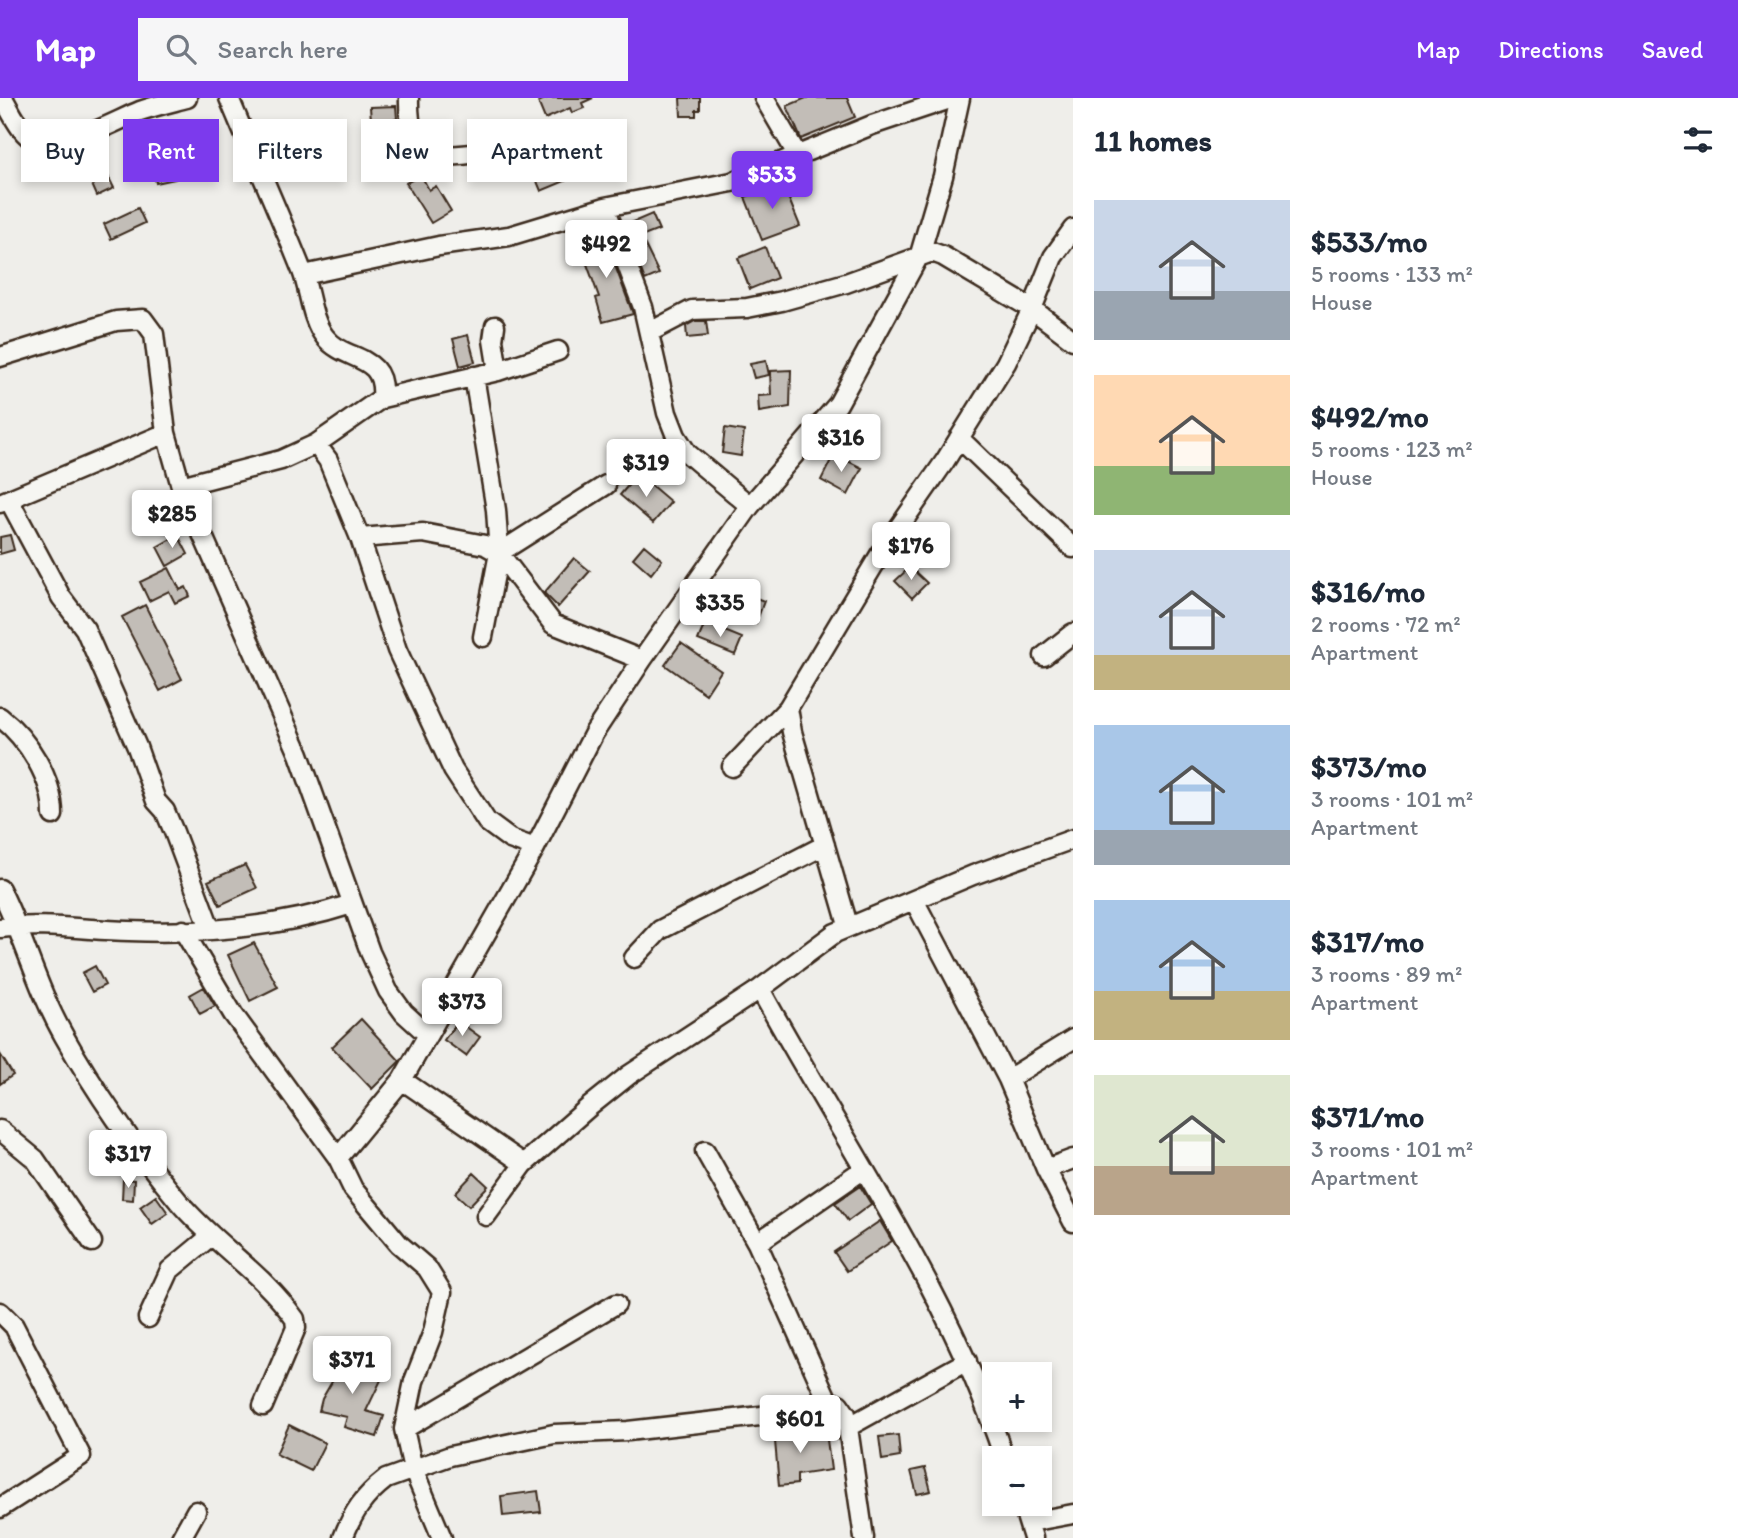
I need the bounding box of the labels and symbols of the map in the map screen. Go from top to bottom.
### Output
pin: $533 [731,152,813,211]
pin: $492 [565,220,647,280]
pin: $316 [800,414,882,474]
pin: $319 [605,440,687,499]
pin: $285 [131,490,213,550]
pin: $176 [870,522,952,582]
pin: $335 [679,580,761,639]
pin: $373 [421,978,503,1038]
pin: $317 [87,1130,169,1190]
pin: $371 [311,1336,393,1396]
pin: $601 [759,1396,841,1455]

